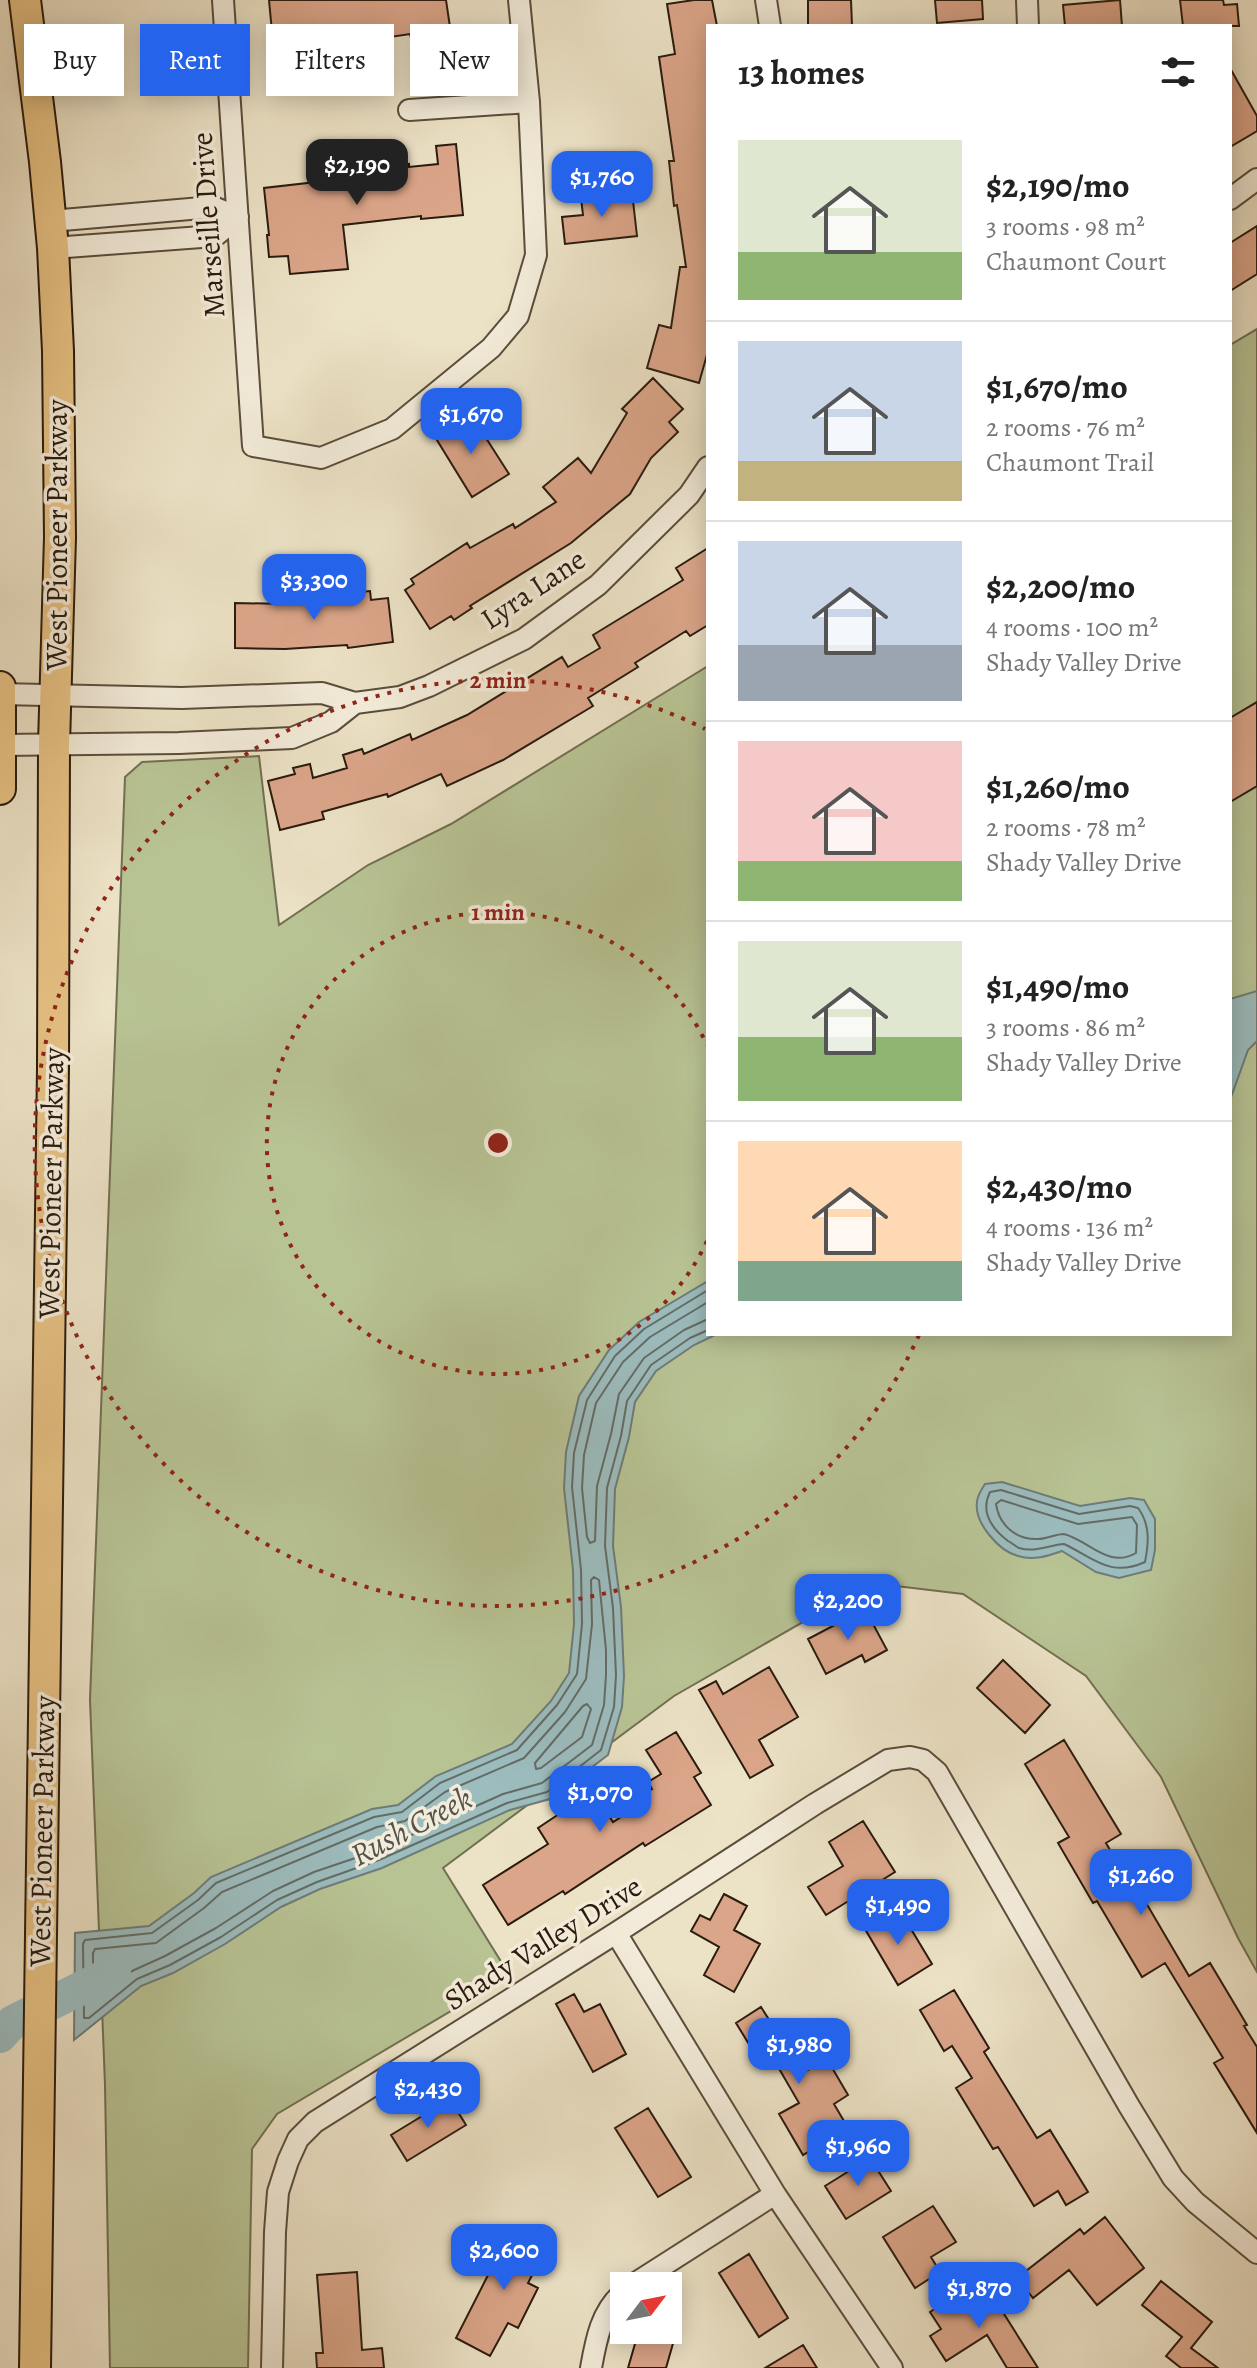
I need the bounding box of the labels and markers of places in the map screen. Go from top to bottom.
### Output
pin: $2,190 [292,139,422,207]
pin: $1,760 [537,151,667,219]
pin: $1,670 [406,388,536,456]
pin: $3,300 [249,554,379,622]
centre of rings [484,1129,512,1157]
pin: $2,200 [783,1574,913,1642]
pin: $1,070 [535,1766,665,1834]
pin: $1,260 [1076,1849,1206,1917]
pin: $1,490 [833,1879,963,1947]
pin: $1,980 [734,2018,864,2086]
pin: $2,430 [363,2062,493,2130]
pin: $1,960 [793,2120,923,2188]
pin: $2,600 [439,2224,569,2292]
pin: $1,870 [914,2262,1044,2330]

